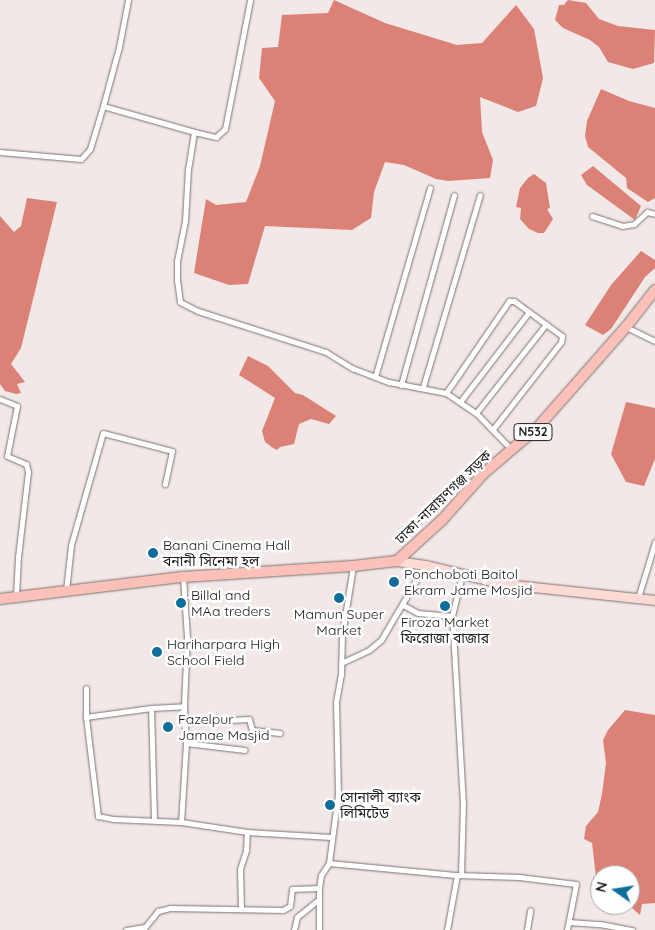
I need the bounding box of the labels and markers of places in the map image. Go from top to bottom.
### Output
place label: Banani Cinema Hall বনানী সিনেমা হল [163,537,290,570]
marker: Banani Cinema Hall বনানী সিনেমা হল [147,547,159,559]
place label: Ponchoboti Baitol Ekram Jame Mosjid [404,566,533,598]
marker: Ponchoboti Baitol Ekram Jame Mosjid [388,576,400,588]
place label: Billal and MAa treders [191,587,270,620]
marker: Mamun Super Market [333,592,345,604]
marker: Billal and MAa treders [175,597,187,609]
marker: Firoza Market ফিরোজা বাজার [439,600,451,612]
place label: Mamun Super Market [294,606,384,638]
place label: Firoza Market ফিরোজা বাজার [401,614,489,646]
place label: Hariharpara High School Field [167,636,280,669]
marker: Hariharpara High School Field [151,646,163,658]
place label: Fazelpur Jamae Masjid [178,711,269,744]
marker: Fazelpur Jamae Masjid [162,721,174,733]
place label: সোনালী ব্যাংক লিমিটেড [340,789,421,822]
marker: সোনালী ব্যাংক লিমিটেড [324,799,336,811]

